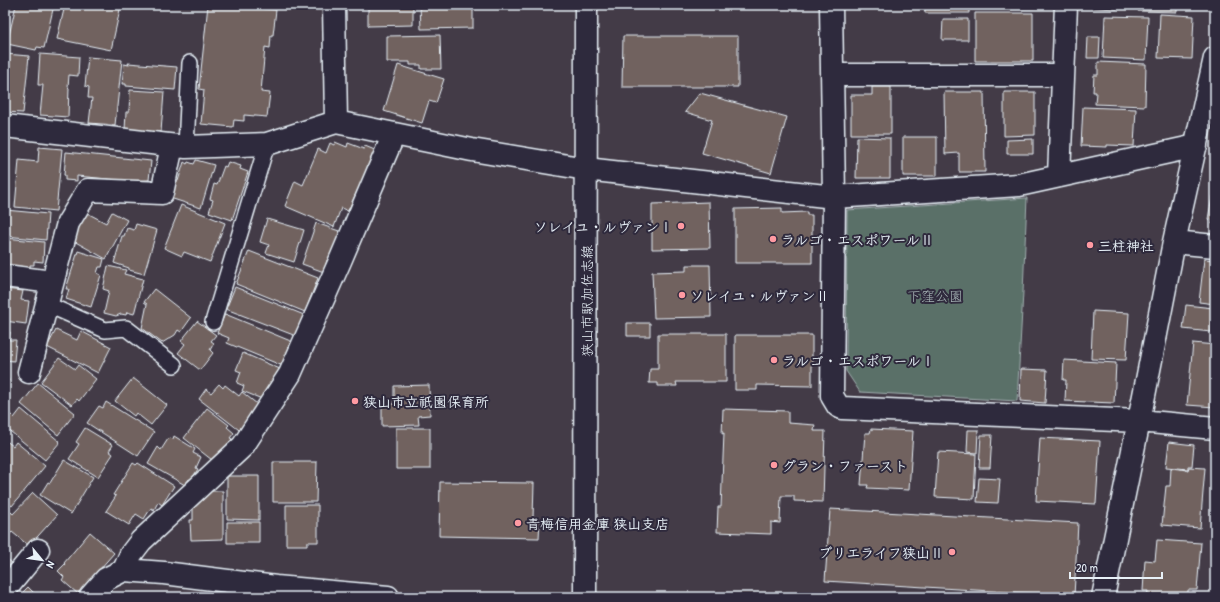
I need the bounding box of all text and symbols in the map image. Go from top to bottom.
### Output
place label: ソレイユ・ルヴァンⅠ [534,217,673,236]
marker: ソレイユ・ルヴァンⅠ [676,221,686,231]
place label: ラルゴ・エスポワールⅡ [781,230,934,249]
marker: ラルゴ・エスポワールⅡ [768,234,778,244]
place label: 三柱神社 [1098,236,1154,255]
marker: 三柱神社 [1085,240,1095,250]
street label: 狭山市駅加佐志線 [577,245,596,357]
place label: ソレイユ・ルヴァンⅡ [690,286,829,305]
park label: 下窪公園 [907,286,963,305]
marker: ソレイユ・ルヴァンⅡ [677,290,687,300]
place label: ラルゴ・エスポワールⅠ [782,351,935,370]
marker: ラルゴ・エスポワールⅠ [769,355,779,365]
place label: 狭山市立祇園保育所 [363,392,489,411]
marker: 狭山市立祇園保育所 [350,396,360,406]
place label: グラン・ファースト [782,456,908,475]
marker: グラン・ファースト [769,460,779,470]
place label: 青梅信用金庫 狭山支店 [526,514,669,533]
marker: 青梅信用金庫 狭山支店 [513,518,523,528]
north arrow [22,540,62,580]
place label: ブリエライフ狭山Ⅱ [818,543,944,562]
marker: ブリエライフ狭山Ⅱ [947,547,957,557]
scale bar [1070,554,1162,580]
text: N [43,559,58,571]
text: 20 m [1076,559,1098,576]

